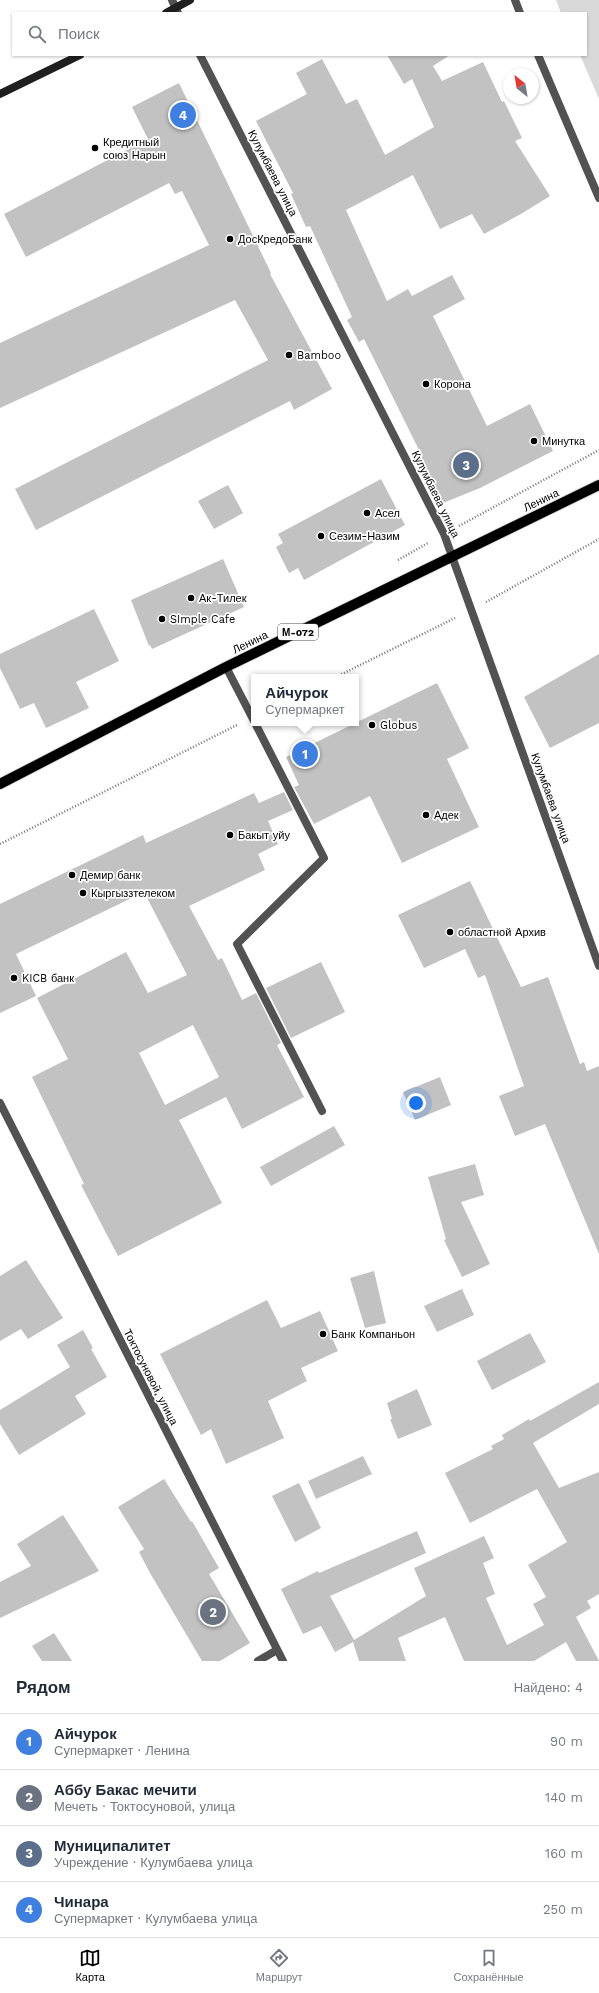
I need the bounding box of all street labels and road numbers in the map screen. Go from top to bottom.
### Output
street label: Кулумбаева улица [245,128,300,219]
street label: Кулумбаева улица [409,449,463,541]
street label: Ленина [521,486,562,515]
road number: М-072 [278,624,318,640]
street label: Ленина [230,628,271,657]
street label: Кулумбаева улица [528,751,573,846]
street label: Токтосуновой, улица [121,1327,181,1428]

